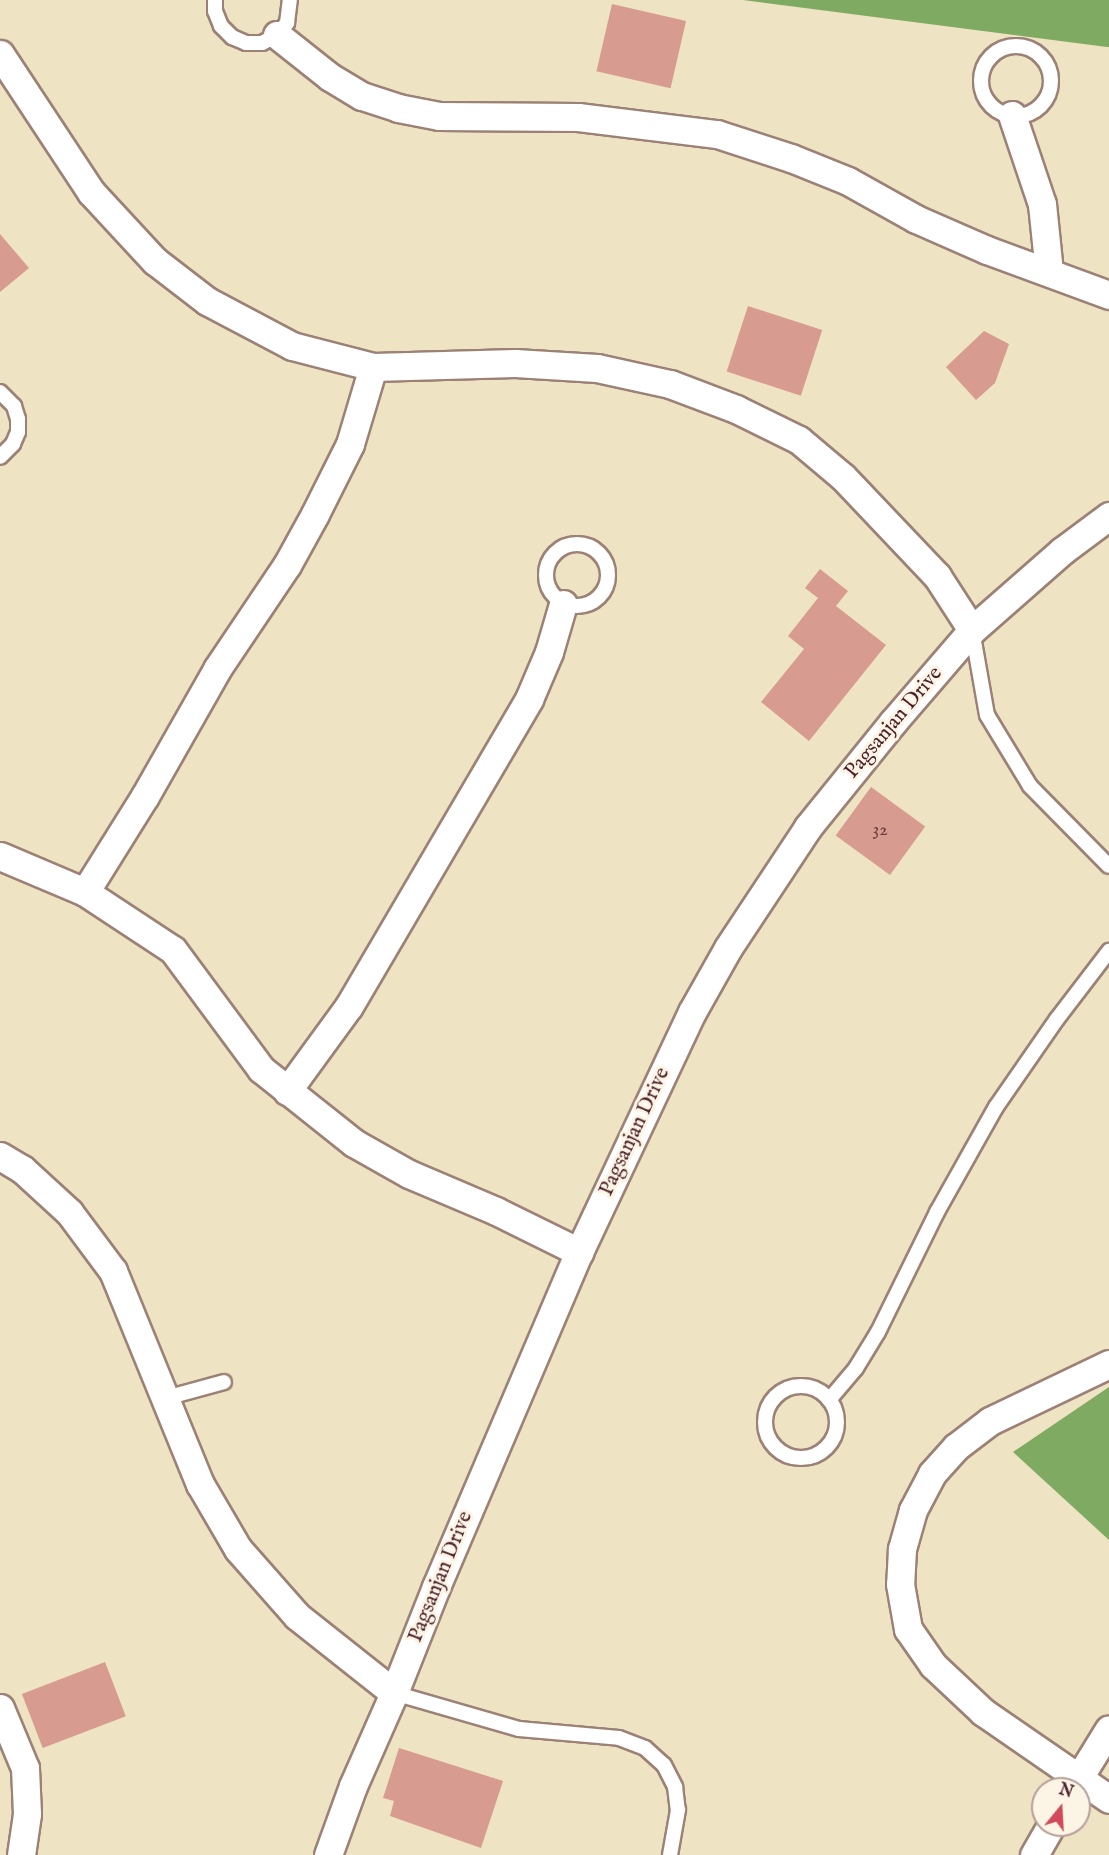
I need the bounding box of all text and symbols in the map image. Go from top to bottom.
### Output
street label: Pagsanjan Drive [840,662,948,784]
house number: 32 [872,820,888,842]
street label: Pagsanjan Drive [594,1064,676,1200]
street label: Pagsanjan Drive [403,1508,479,1646]
north arrow [1031,1777,1091,1837]
text: N [1056,1780,1076,1803]

